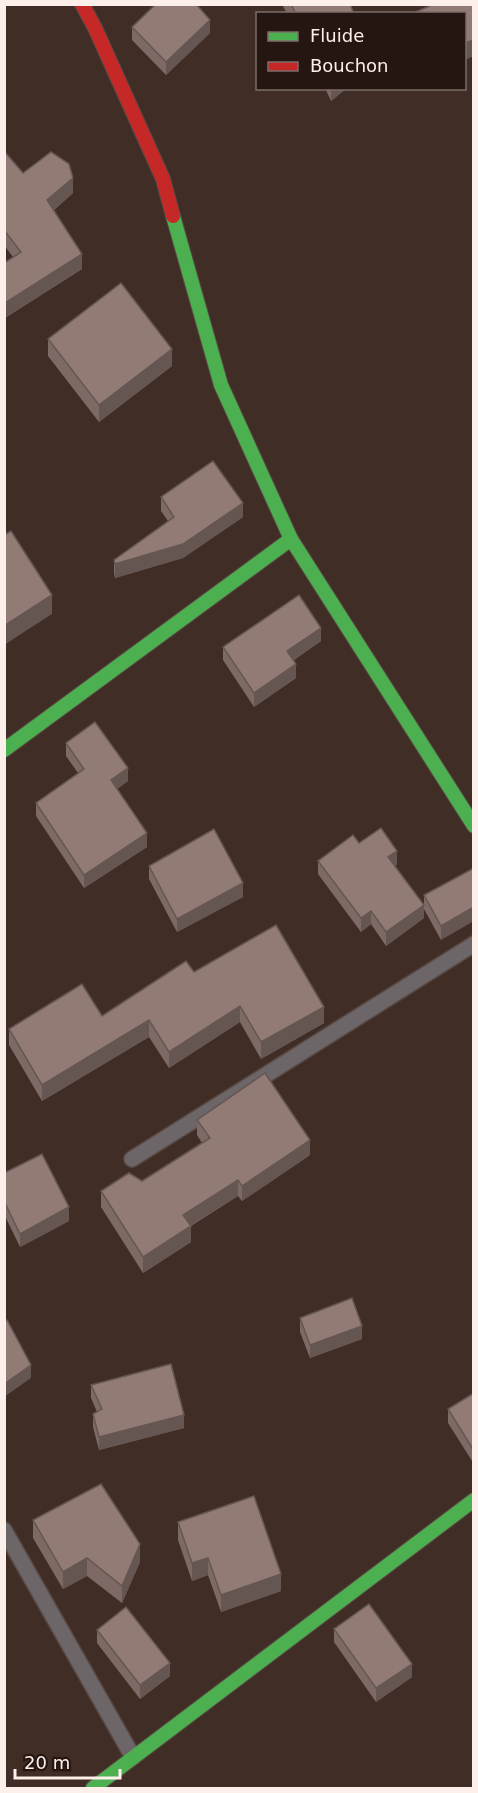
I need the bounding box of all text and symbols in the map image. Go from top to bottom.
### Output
legend [256,12,466,90]
text: Fluide [310,25,364,46]
text: Bouchon [310,55,389,76]
scale bar [15,1742,120,1780]
text: 20 m [24,1752,70,1773]

